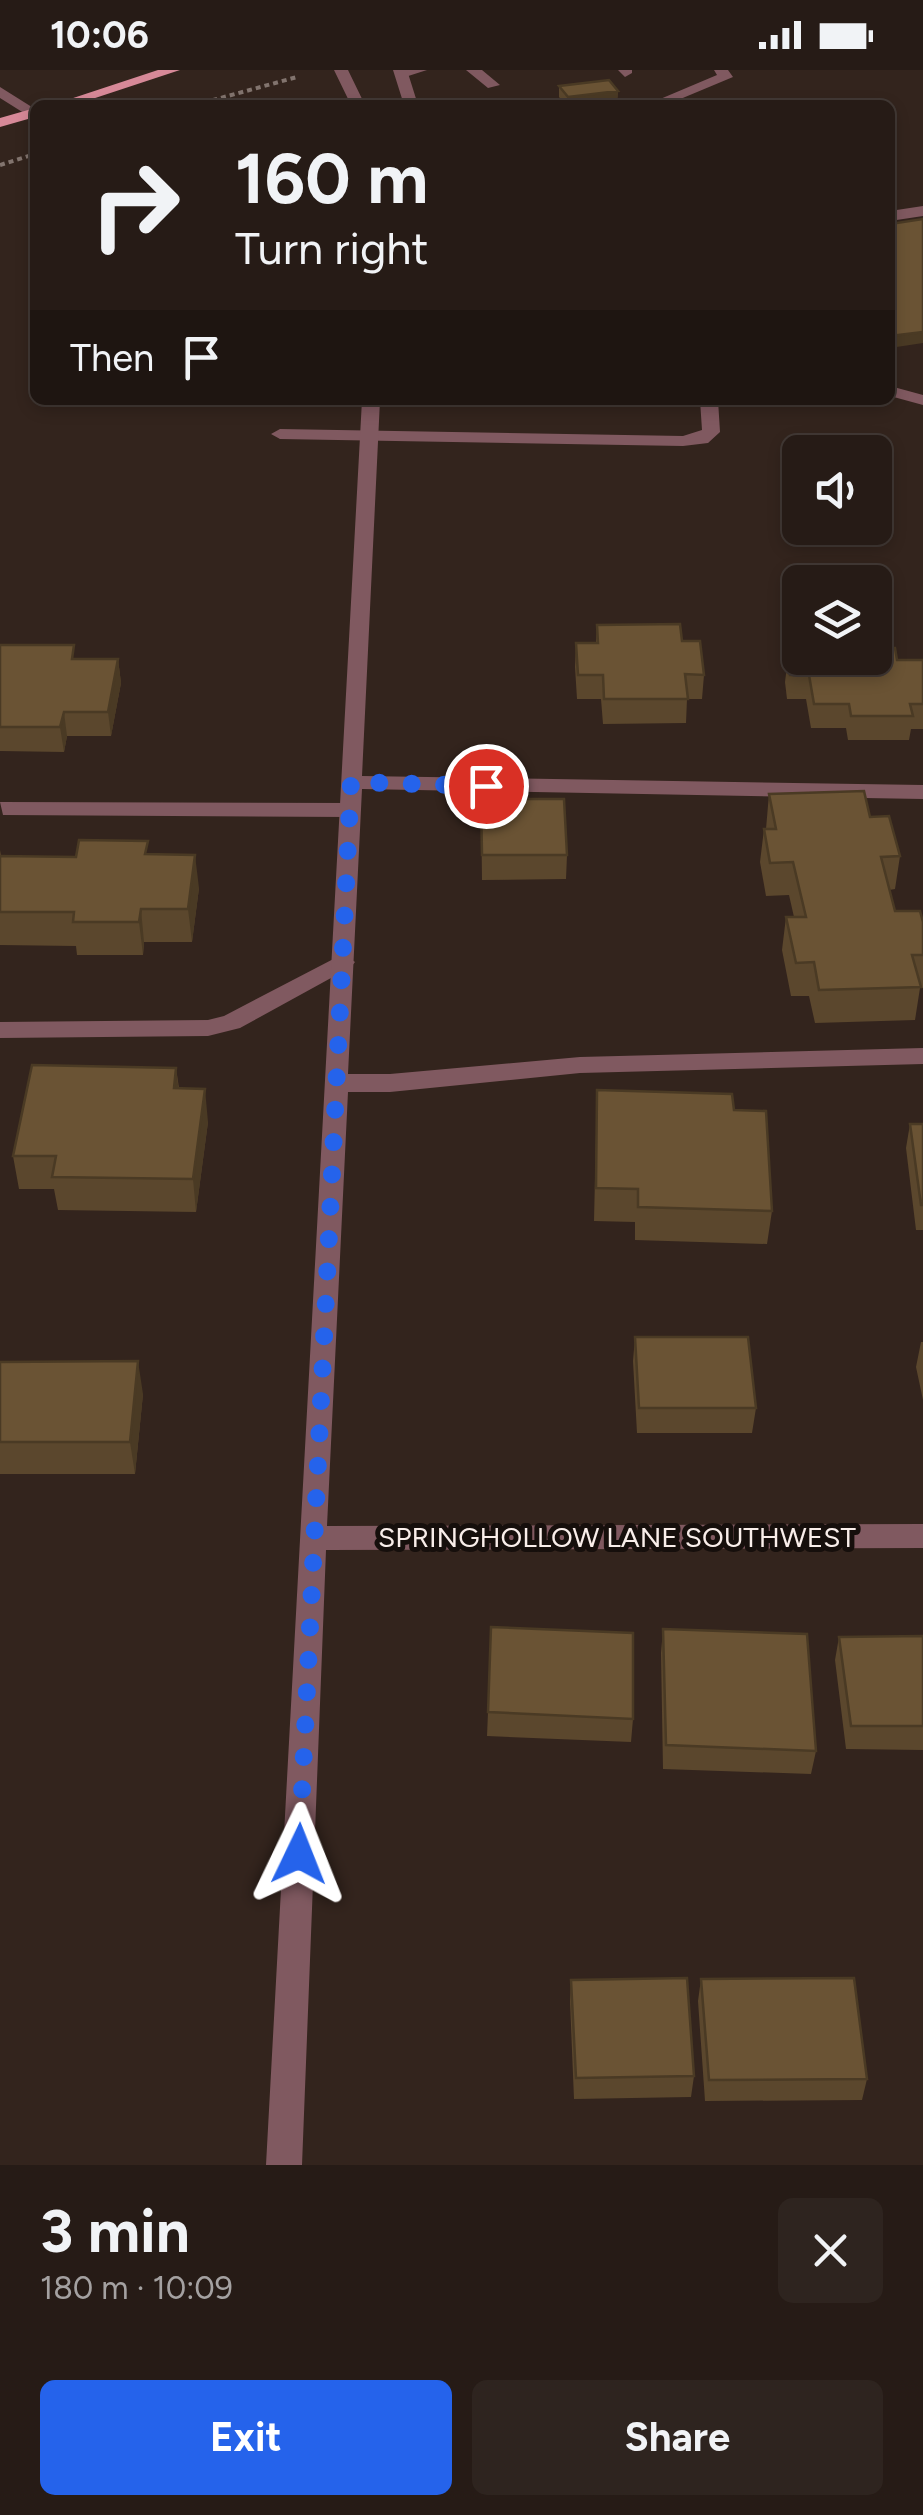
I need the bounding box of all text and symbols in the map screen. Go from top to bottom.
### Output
text: 10:06 [50,12,149,58]
text: 160 m [235,136,428,221]
icon: right [70,140,200,270]
text: Turn right [235,221,428,275]
icon: arrive [174,330,229,385]
text: Then [70,335,154,381]
map controls [782,435,892,675]
button: sound [782,435,892,545]
button: layers [782,565,892,675]
pin [444,744,529,829]
icon: arrive [459,759,514,814]
street label: SPRINGHOLLOW LANE SOUTHWEST [378,1520,856,1554]
position arrow [247,1802,351,1906]
text: 3 min [40,2195,190,2267]
button: close [778,2198,883,2303]
text: 180 m · 10:09 [40,2269,233,2307]
button: Exit [40,2380,452,2495]
button: Share [472,2380,883,2495]

